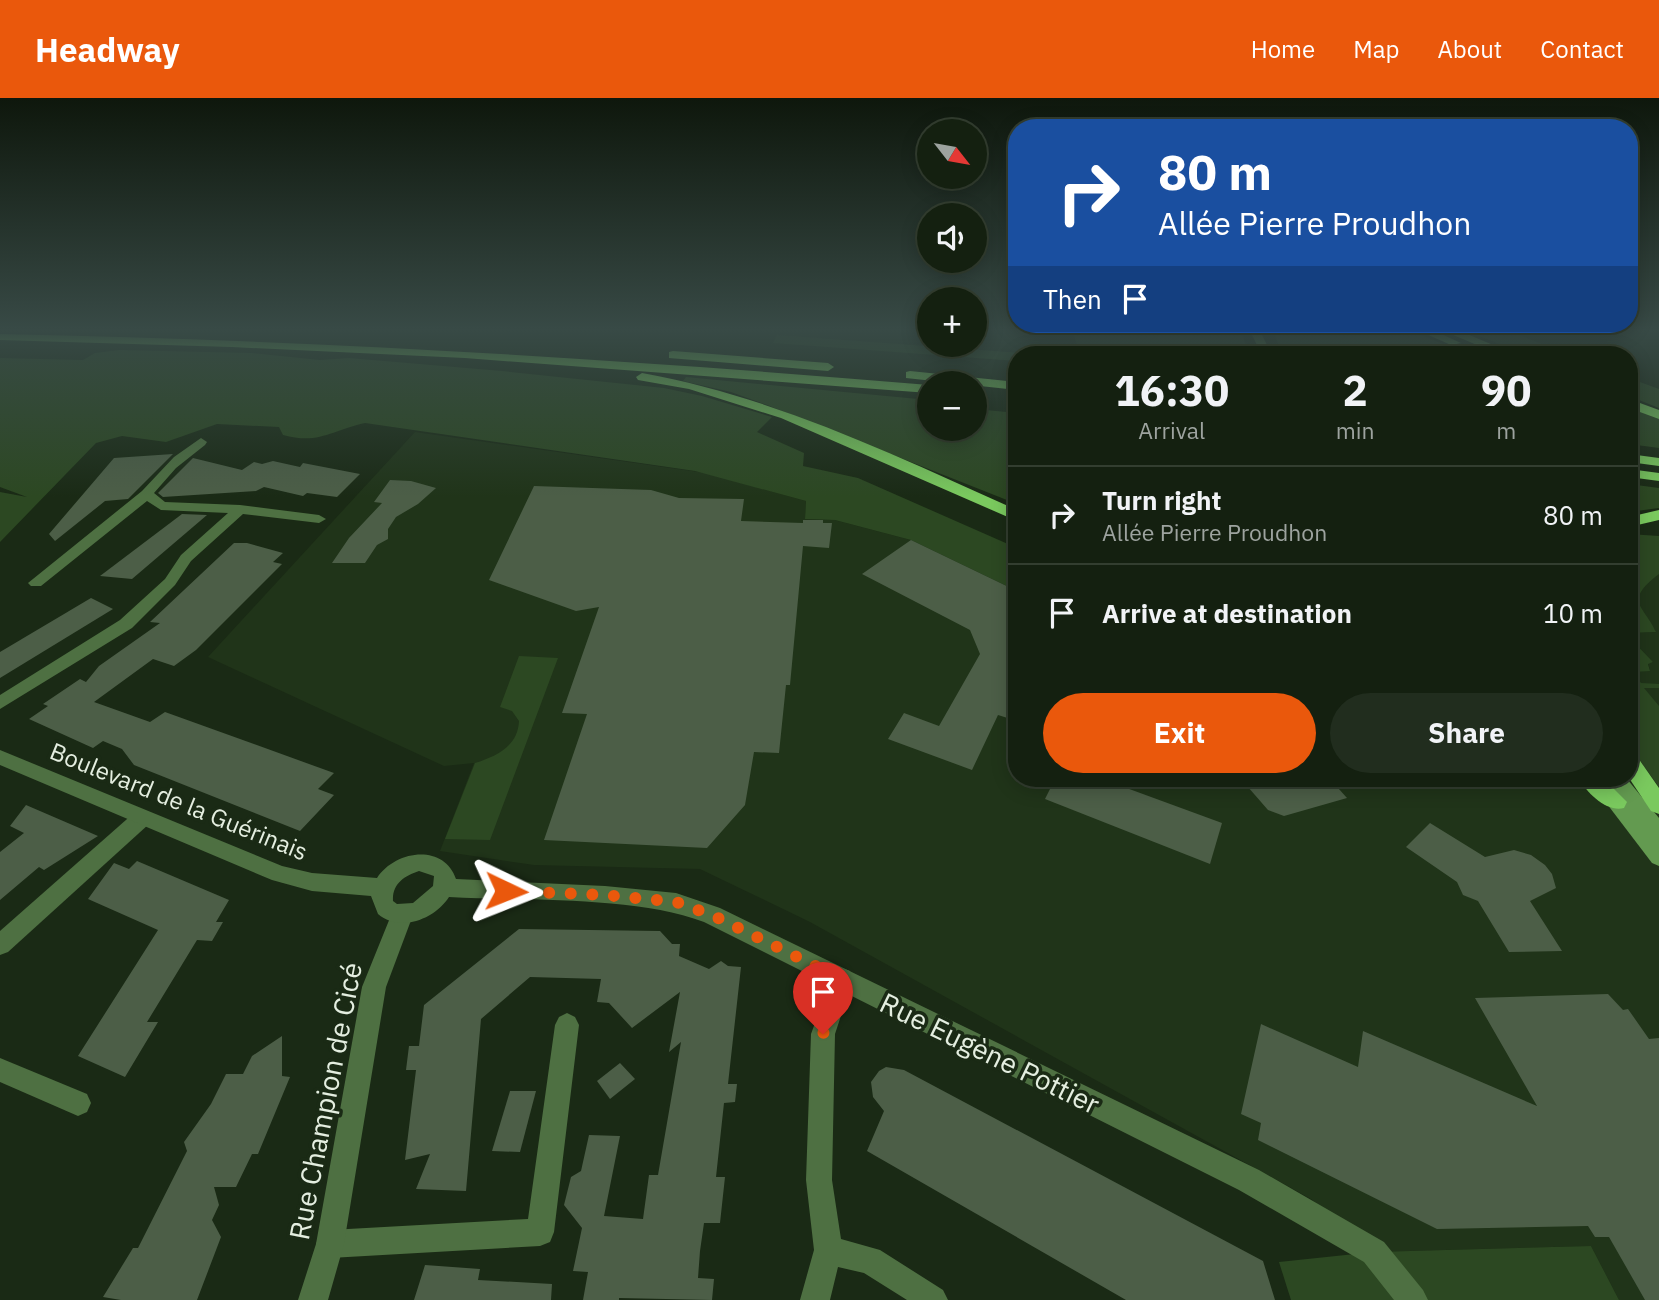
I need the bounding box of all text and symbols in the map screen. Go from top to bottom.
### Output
text: Headway [35,28,180,71]
text: Home [1251,33,1315,65]
text: Map [1353,33,1399,65]
text: About [1437,33,1502,65]
text: Contact [1540,33,1624,65]
north arrow [917,119,987,189]
map controls [917,119,987,441]
text: 80 m [1158,140,1272,203]
icon: right [1043,147,1134,238]
text: Allée Pierre Proudhon [1158,202,1471,244]
button: sound [917,203,987,273]
icon: arrive [1116,280,1154,318]
text: Then [1043,282,1102,316]
button: + [917,287,987,357]
text: 16:30 [1115,363,1229,418]
text: 2 [1343,363,1368,418]
text: 90 [1481,363,1531,418]
button: − [917,371,987,441]
text: Arrival [1138,415,1205,445]
text: min [1336,415,1375,445]
text: m [1496,415,1516,445]
text: Turn right [1102,483,1221,517]
icon: right [1043,496,1081,534]
text: 80 m [1543,498,1603,532]
text: Allée Pierre Proudhon [1102,517,1327,547]
icon: arrive [1043,594,1081,632]
text: Arrive at destination [1102,596,1352,630]
text: 10 m [1543,596,1603,630]
button: Exit [1043,693,1316,773]
button: Share [1330,693,1603,773]
street label: Boulevard de la Guérinais [45,735,313,867]
position arrow [469,854,543,928]
street label: Rue Champion de Cicé [280,959,370,1243]
pin [793,962,853,1034]
icon: arrive [804,973,842,1011]
street label: Rue Eugène Pottier [874,984,1106,1122]

